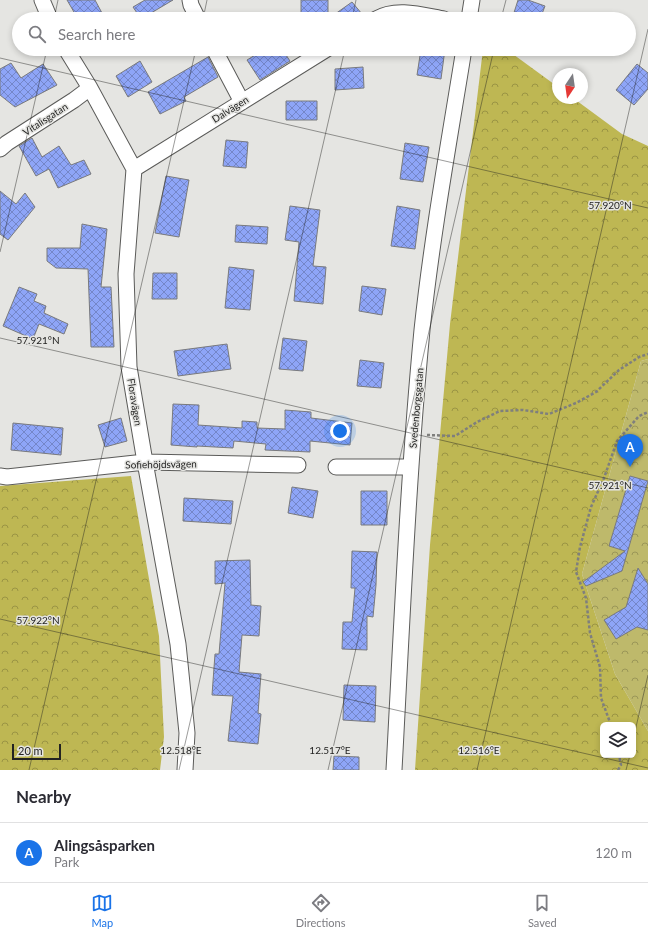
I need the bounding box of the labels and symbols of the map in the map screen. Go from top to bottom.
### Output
north arrow [552,68,588,104]
street label: Dalvägen [210,93,250,125]
street label: Vitalisgatan [20,100,70,138]
text: 57.920°N [588,199,632,211]
text: 57.921°N [16,334,60,346]
street label: Svedenborgsgatan [407,367,425,449]
street label: Floravägen [125,377,145,427]
your location [330,421,350,441]
pin: A [617,434,643,467]
street label: Sofiehöjdsvägen [125,457,197,471]
text: 57.921°N [588,479,632,491]
text: 57.922°N [16,614,60,626]
scale bar [12,742,61,761]
text: 12.518°E [160,744,202,756]
text: 12.517°E [309,744,351,756]
text: 12.516°E [458,744,500,756]

